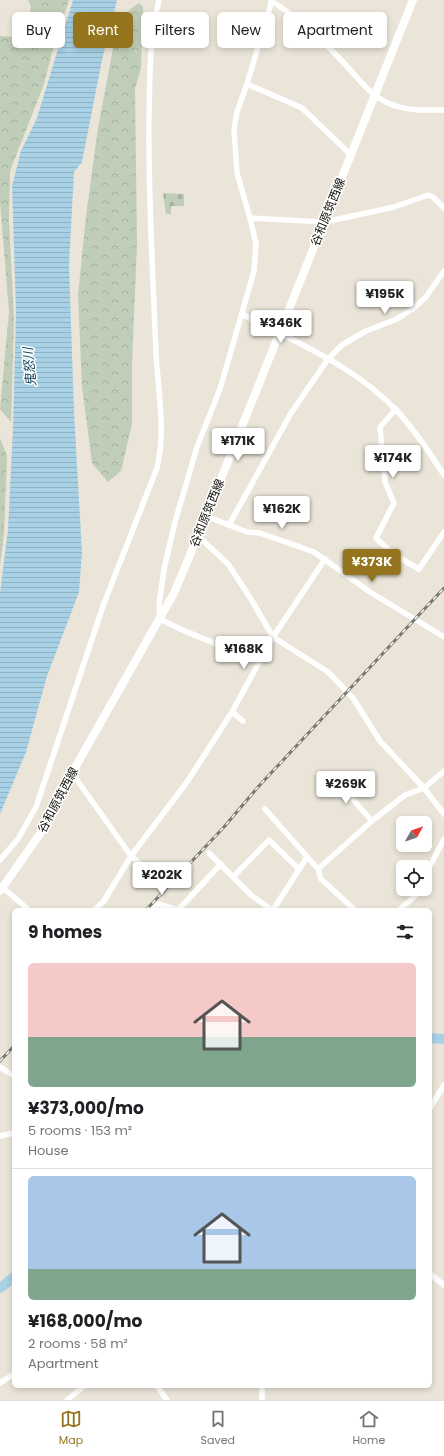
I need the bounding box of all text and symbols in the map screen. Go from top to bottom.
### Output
chip: Buy [12,12,65,48]
chip: Rent [73,12,133,48]
chip: Filters [141,12,209,48]
chip: New [217,12,275,48]
chip: Apartment [283,12,387,48]
street label: 谷和原筑西線 [306,175,349,248]
pin: ¥195K [357,281,413,315]
text: ¥195K [365,284,405,303]
pin: ¥346K [253,310,309,344]
text: ¥346K [260,313,302,332]
water label: 鬼怒川 [18,345,41,387]
pin: ¥171K [210,428,266,462]
text: ¥171K [221,431,255,450]
pin: ¥174K [365,445,421,479]
text: ¥174K [374,448,412,467]
street label: 谷和原筑西線 [185,476,228,549]
pin: ¥162K [254,496,310,530]
text: ¥162K [263,499,301,518]
pin: ¥373K [344,549,400,583]
text: ¥373K [352,552,392,571]
pin: ¥168K [216,636,272,670]
text: ¥168K [224,639,264,658]
street label: 谷和原筑西線 [33,764,82,836]
pin: ¥269K [318,771,374,805]
text: ¥269K [325,774,367,793]
north arrow [396,816,432,852]
map controls [396,816,432,896]
button: locate [396,860,432,896]
pin: ¥202K [134,862,190,896]
text: ¥202K [141,865,183,884]
text: 9 homes [28,920,102,944]
icon: filters [394,921,416,943]
icon: home [186,989,258,1061]
text: ¥373,000/mo [28,1096,144,1120]
text: 5 rooms · 153 m² [28,1121,132,1140]
text: House [28,1141,68,1160]
icon: home [186,1202,258,1274]
text: ¥168,000/mo [28,1309,142,1333]
text: 2 rooms · 58 m² [28,1334,128,1353]
text: Apartment [28,1354,98,1373]
tab: Map [59,1408,83,1449]
tab: Saved [201,1408,235,1449]
tab: Home [352,1408,385,1449]

